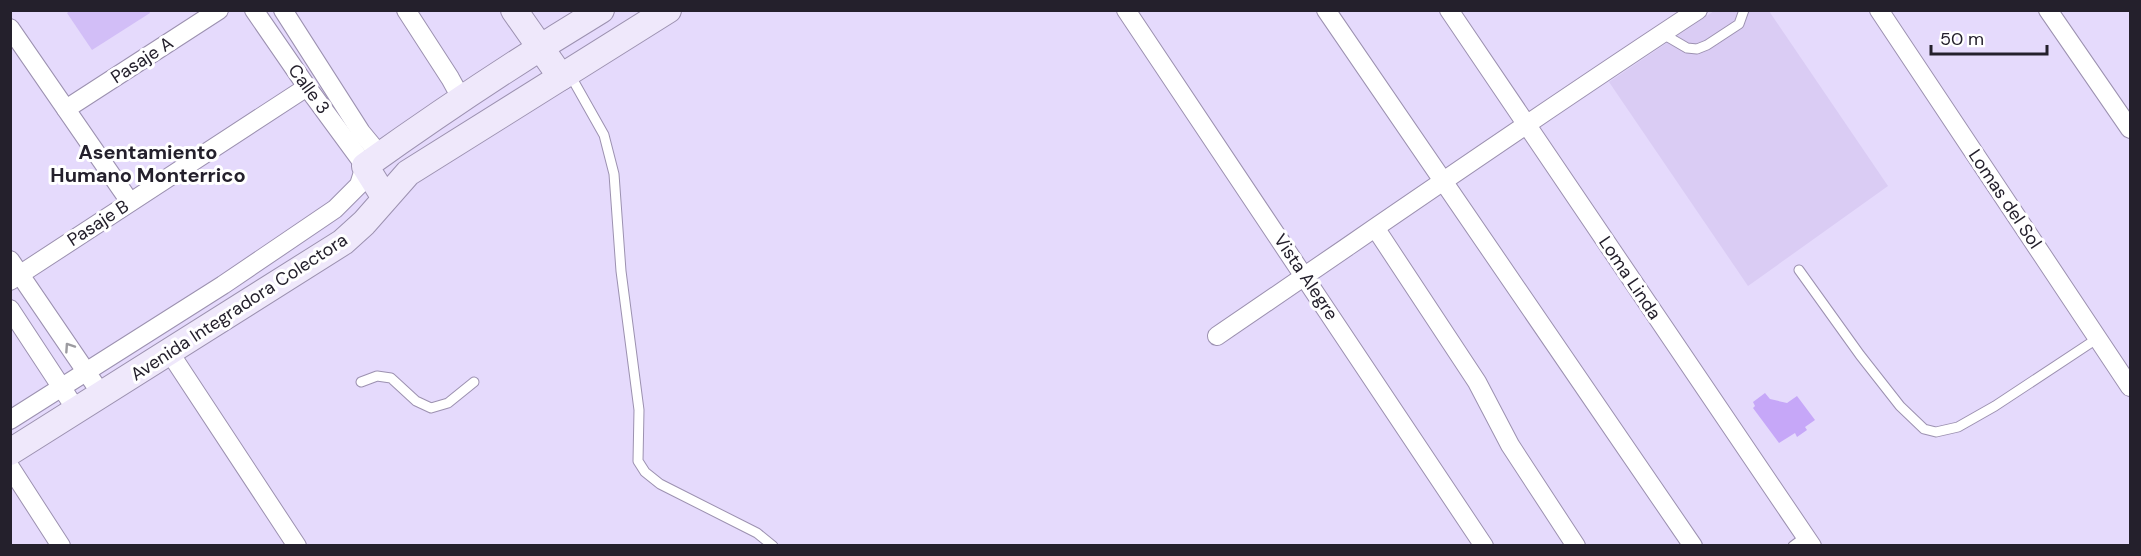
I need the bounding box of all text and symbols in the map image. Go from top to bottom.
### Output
scale bar [1931,18,2046,56]
text: 50 m [1940,27,1984,51]
street label: Pasaje A [106,31,178,89]
street label: Calle 3 [283,59,335,119]
district label: Asentamiento Humano Monterrico [50,139,246,188]
street label: Lomas del Sol [1963,145,2047,253]
street label: Pasaje B [63,194,134,252]
street label: Avenida Integradora Colectora [126,228,352,386]
street label: Vista Alegre [1268,229,1344,325]
street label: Loma Linda [1593,232,1667,324]
one-way arrow [65,343,76,354]

